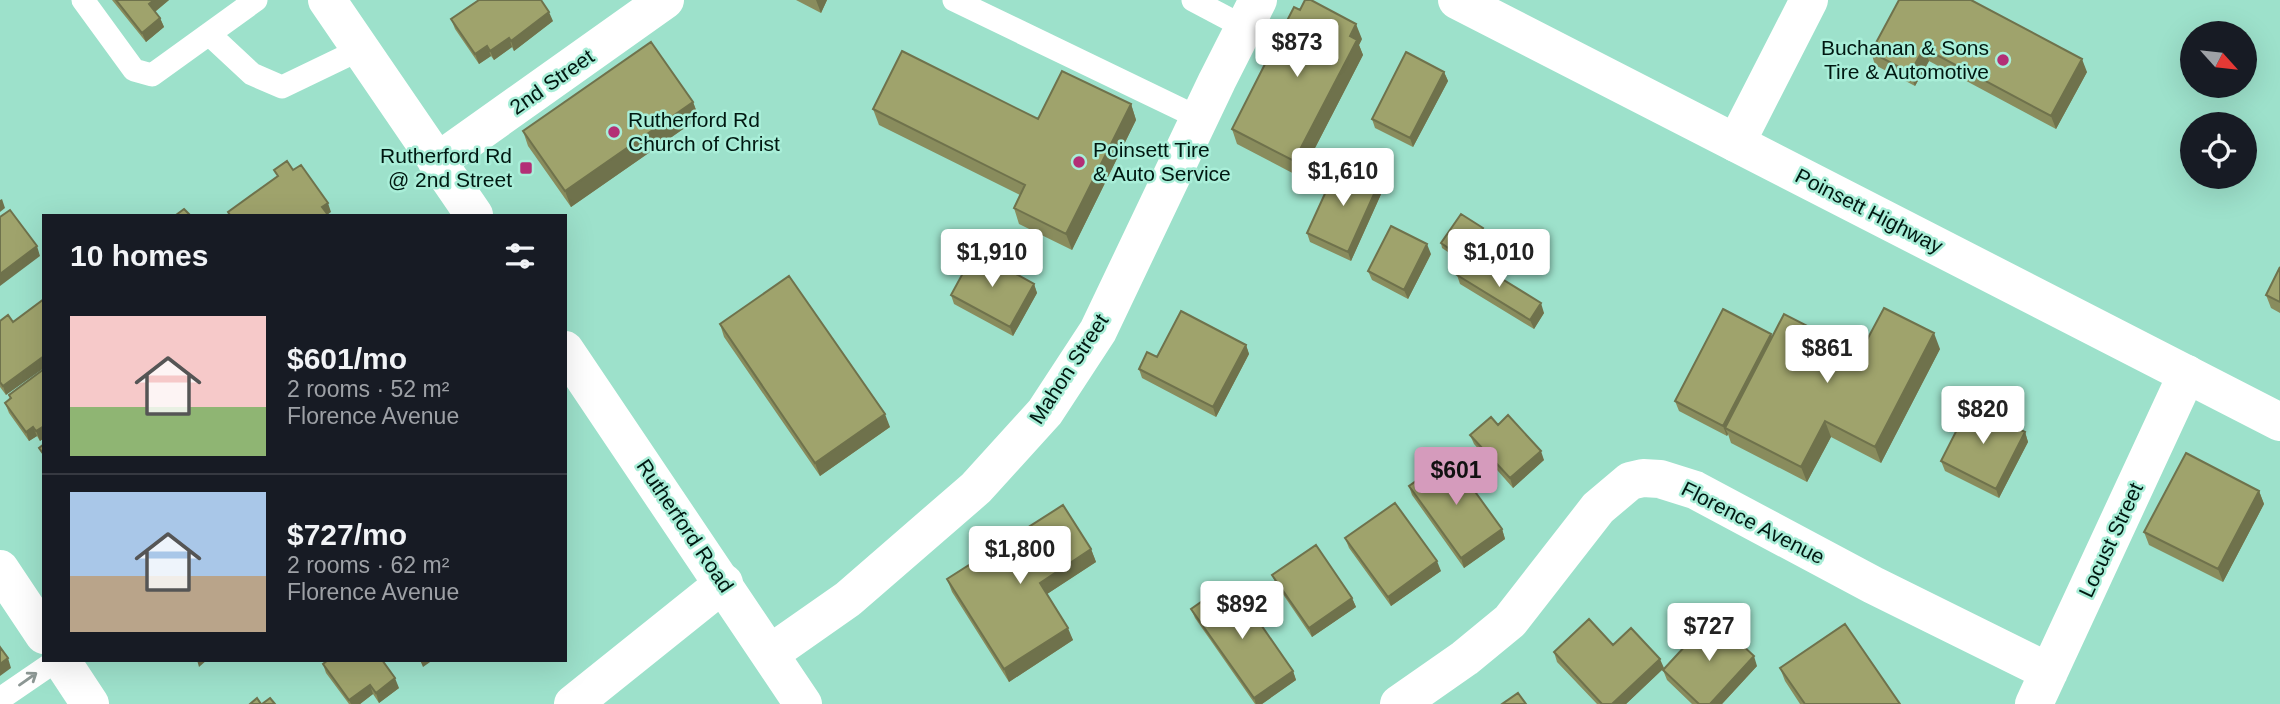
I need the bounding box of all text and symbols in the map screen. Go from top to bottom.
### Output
pin: $873 [1256,20,1338,79]
north arrow [2180,21,2258,98]
map controls [2180,21,2257,189]
text: $873 [1271,29,1323,55]
place label: Buchanan & Sons Tire & Automotive [1821,36,1989,83]
street label: 2nd Street [505,44,598,119]
marker: Buchanan & Sons Tire & Automotive [1995,52,2011,68]
place label: Rutherford Rd Church of Christ [628,108,780,155]
button: locate [2180,112,2257,189]
marker: Rutherford Rd Church of Christ [606,124,622,140]
place label: Poinsett Tire & Auto Service [1093,138,1231,185]
place label: Rutherford Rd @ 2nd Street [380,144,512,191]
pin: $1,610 [1286,148,1400,208]
marker: Poinsett Tire & Auto Service [1071,154,1087,170]
text: $1,610 [1308,158,1378,184]
marker: Rutherford Rd @ 2nd Street [518,160,534,176]
street label: Poinsett Highway [1792,163,1947,258]
pin: $1,910 [935,230,1049,289]
pin: $1,010 [1442,230,1556,289]
icon: filters [501,237,539,275]
text: 10 homes [70,239,208,272]
text: $1,910 [957,239,1027,265]
text: $1,010 [1464,239,1534,265]
street label: Mahon Street [1025,309,1113,428]
pin: $861 [1786,326,1868,385]
text: $861 [1801,335,1853,361]
text: $601/mo [287,342,407,375]
icon: home [126,344,210,428]
text: 2 rooms · 52 m² [287,376,449,402]
pin: $820 [1942,386,2024,446]
text: $820 [1957,396,2009,422]
text: Florence Avenue [287,403,459,429]
pin: $601 [1415,448,1497,507]
street label: Rutherford Road [632,455,738,597]
text: $601 [1430,457,1482,483]
street label: Florence Avenue [1678,477,1828,568]
street label: Locust Street [2074,479,2147,601]
text: $727/mo [287,518,407,551]
icon: home [126,520,210,604]
pin: $1,800 [963,526,1077,586]
text: $1,800 [985,536,1055,562]
text: 2 rooms · 62 m² [287,552,449,578]
text: Florence Avenue [287,579,459,605]
pin: $892 [1201,582,1283,641]
text: $892 [1216,591,1268,617]
pin: $727 [1668,604,1750,663]
text: $727 [1683,613,1735,639]
one-way arrow [18,672,38,686]

